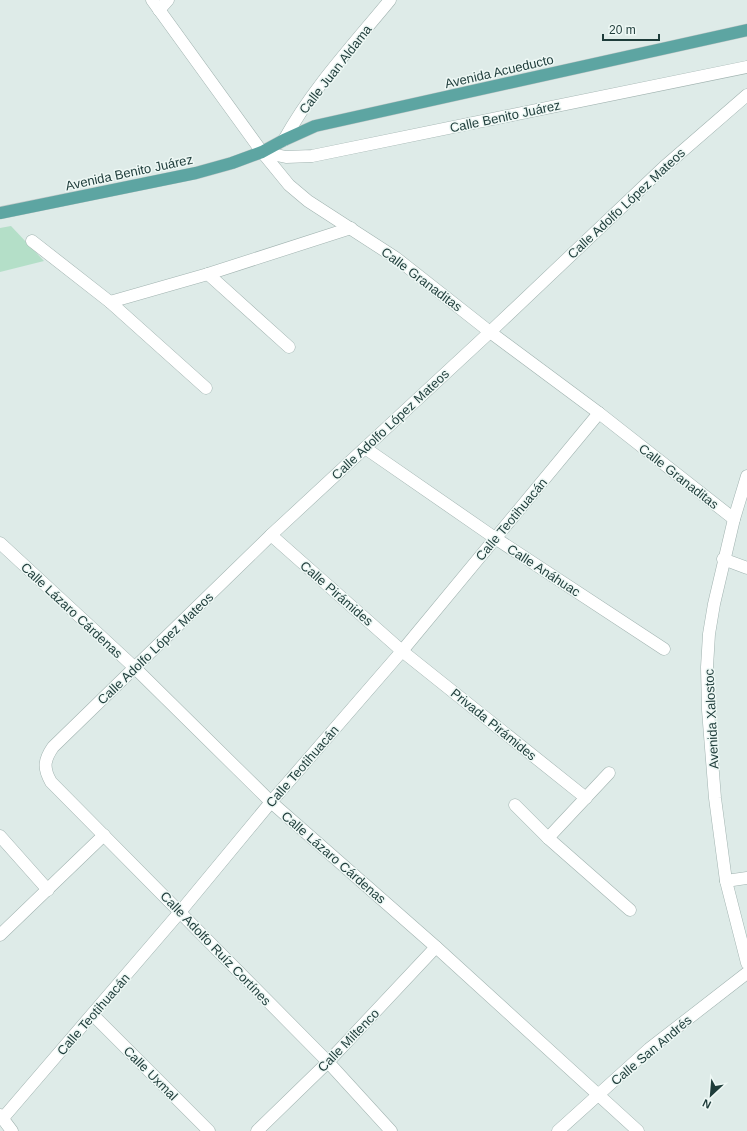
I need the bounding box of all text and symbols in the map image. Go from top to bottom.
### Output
scale bar [603,16,659,42]
street label: Calle Juan Aldama [296,21,375,117]
text: 20 m [609,23,636,37]
street label: Avenida Acueducto [443,52,555,91]
street label: Calle Benito Juárez [448,97,562,136]
street label: Calle Adolfo López Mateos [565,145,688,262]
street label: Avenida Benito Juárez [64,152,194,193]
street label: Calle Granaditas [379,244,465,315]
street label: Calle Adolfo López Mateos [329,366,452,483]
street label: Calle Granaditas [636,441,722,512]
street label: Calle Teotihuacán [472,475,550,564]
street label: Calle Anáhuac [504,541,583,600]
street label: Calle Pirámides [297,558,376,629]
street label: Calle Lázaro Cárdenas [18,560,126,662]
street label: Calle Adolfo López Mateos [95,589,217,707]
street label: Avenida Xalostoc [701,668,722,769]
street label: Privada Pirámides [448,685,540,764]
street label: Calle Teotihuacán [263,722,342,810]
street label: Calle Lázaro Cárdenas [279,808,389,907]
street label: Calle Adolfo Ruíz Cortínes [157,888,274,1009]
street label: Calle Teotihuacán [54,970,133,1058]
street label: Calle Miltenco [315,1006,382,1075]
street label: Calle San Andrés [608,1012,695,1088]
street label: Calle Uxmal [121,1043,181,1104]
north arrow [691,1075,731,1115]
text: N [700,1097,713,1111]

